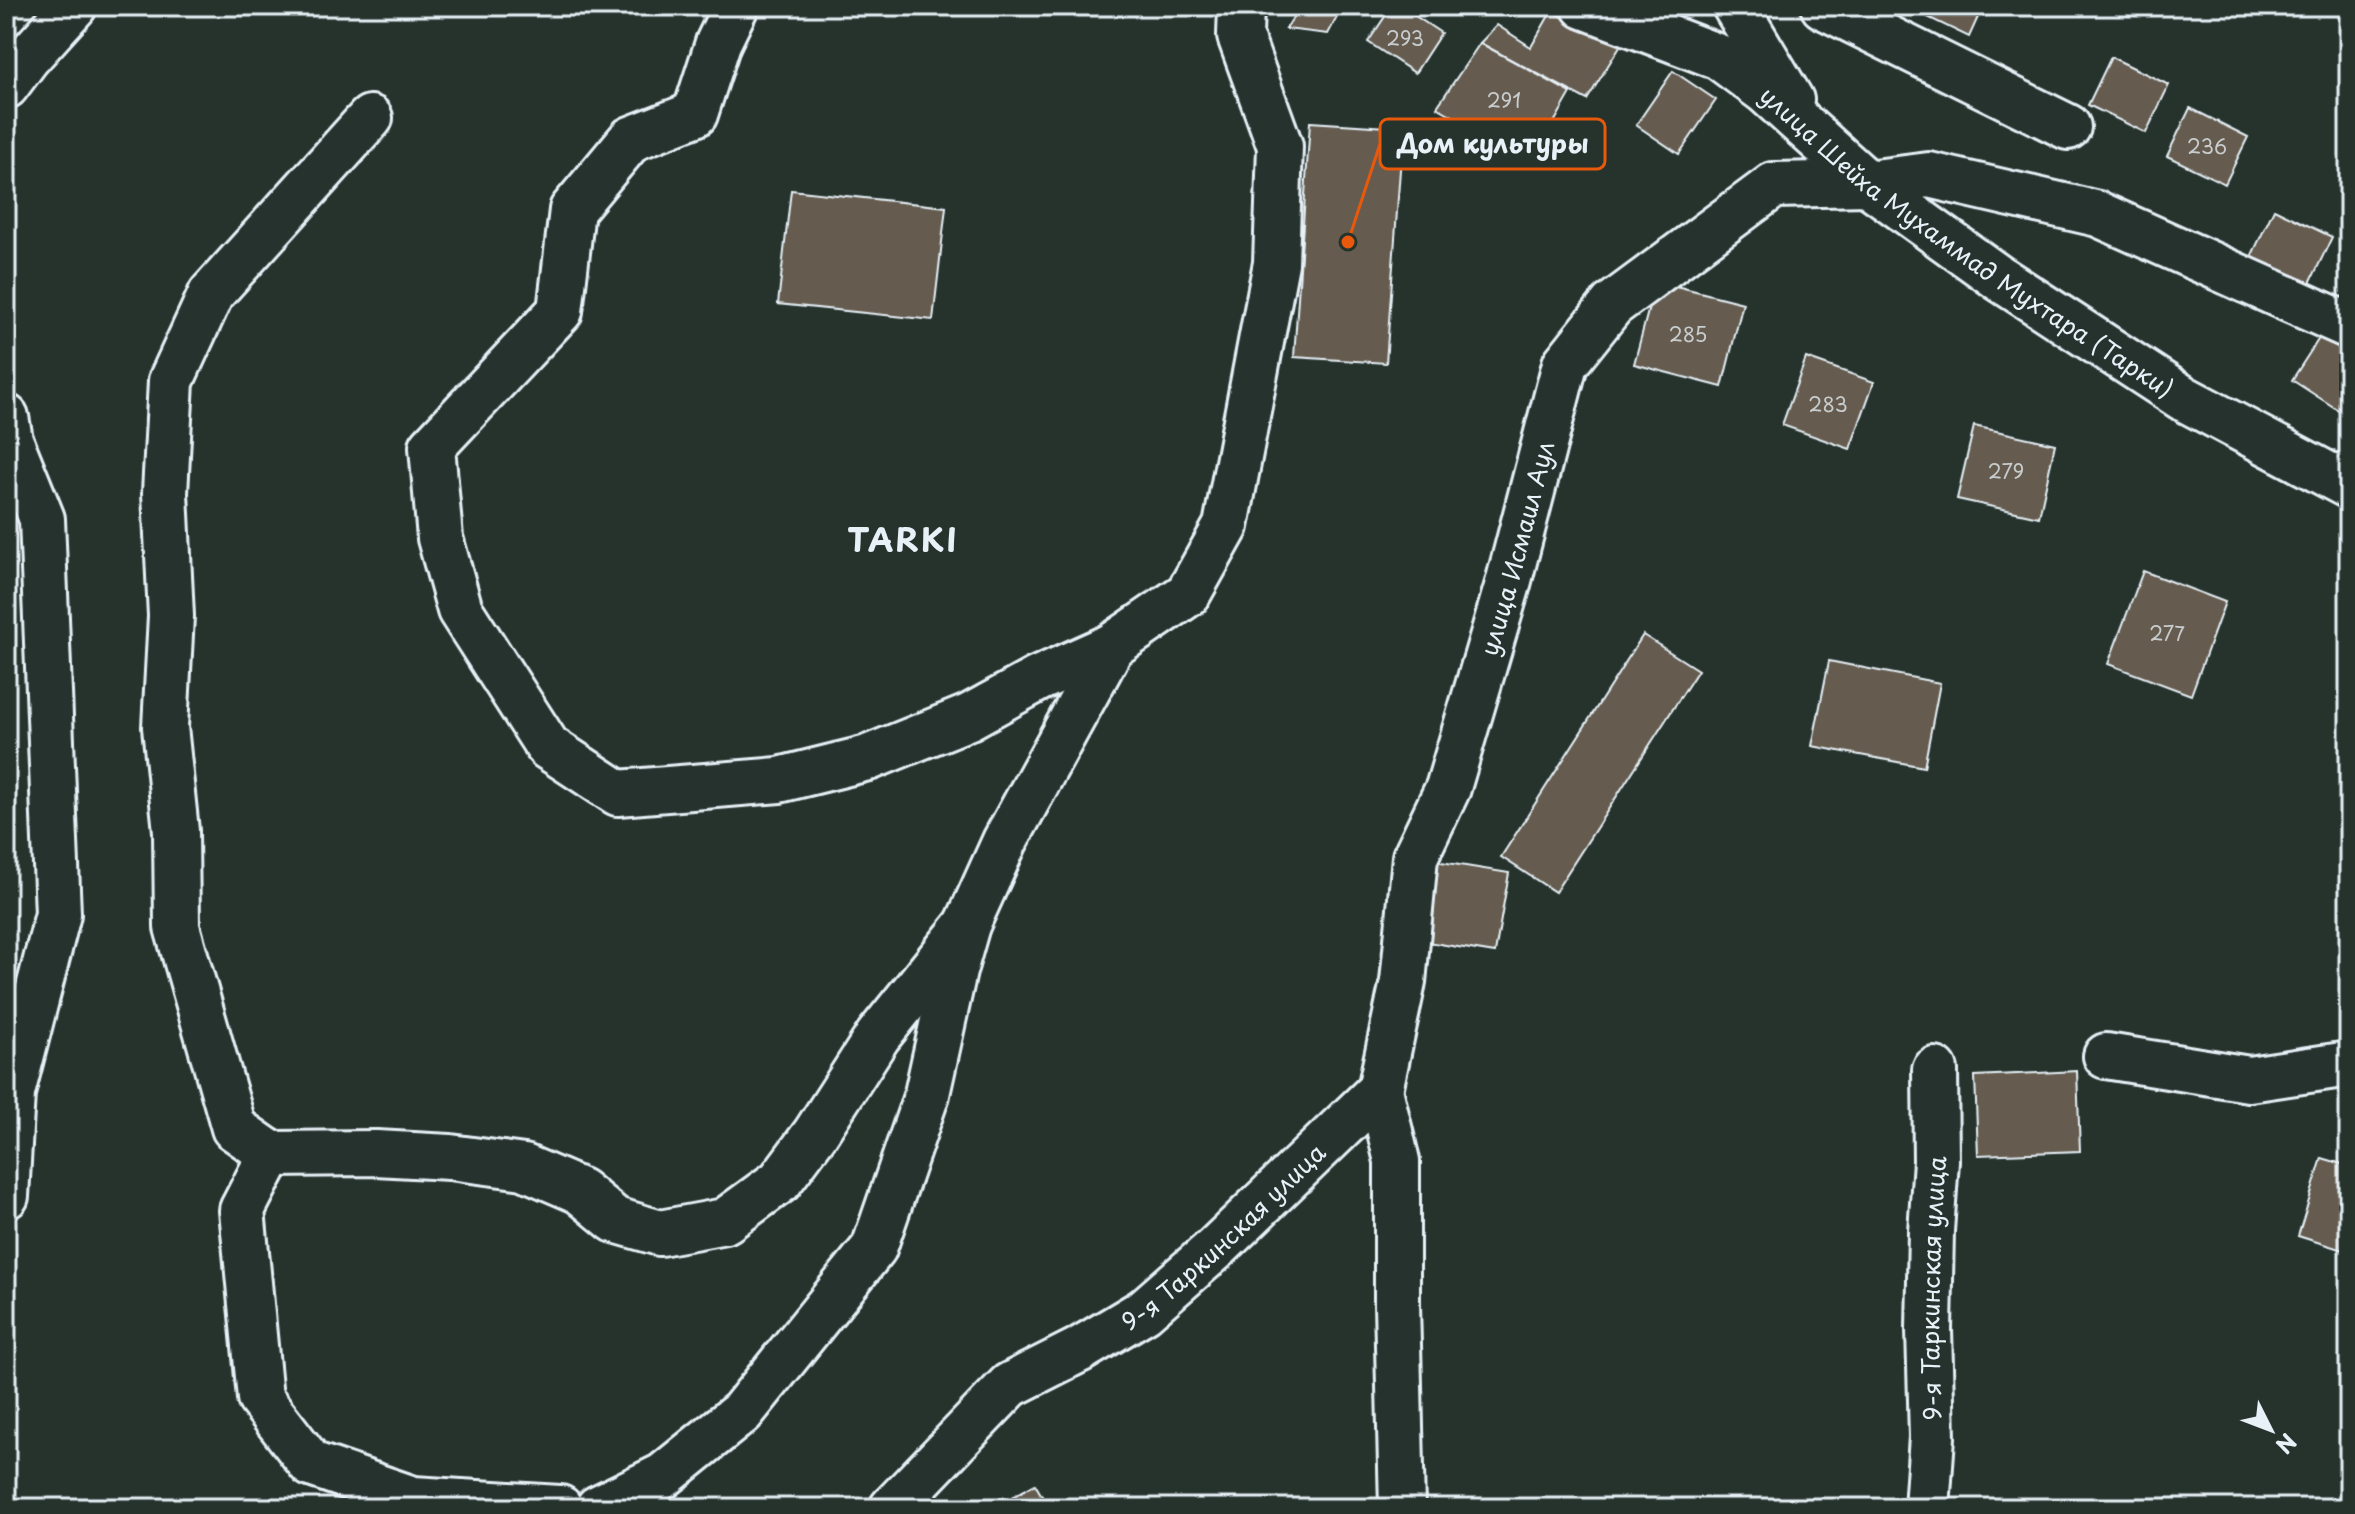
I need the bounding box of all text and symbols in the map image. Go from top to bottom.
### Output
house number: 293 [1386,23,1424,53]
street label: улица Шейха Мухаммад Мухтара (Тарки) [1752,77,2181,405]
house number: 291 [1487,85,1521,115]
callout: Дом культуры [1380,119,1605,169]
text: Дом культуры [1396,123,1589,162]
house number: 236 [2187,131,2227,161]
house number: 285 [1669,319,1707,349]
house number: 283 [1808,389,1848,419]
street label: улица Исмаил Аул [1470,437,1562,660]
house number: 279 [1988,456,2024,486]
district label: TARKI [847,515,959,563]
house number: 277 [2149,618,2185,648]
street label: 9-я Таркинская улица [1114,1134,1333,1339]
street label: 9-я Таркинская улица [1911,1155,1954,1421]
north arrow [2231,1390,2311,1470]
text: N [2269,1427,2305,1462]

